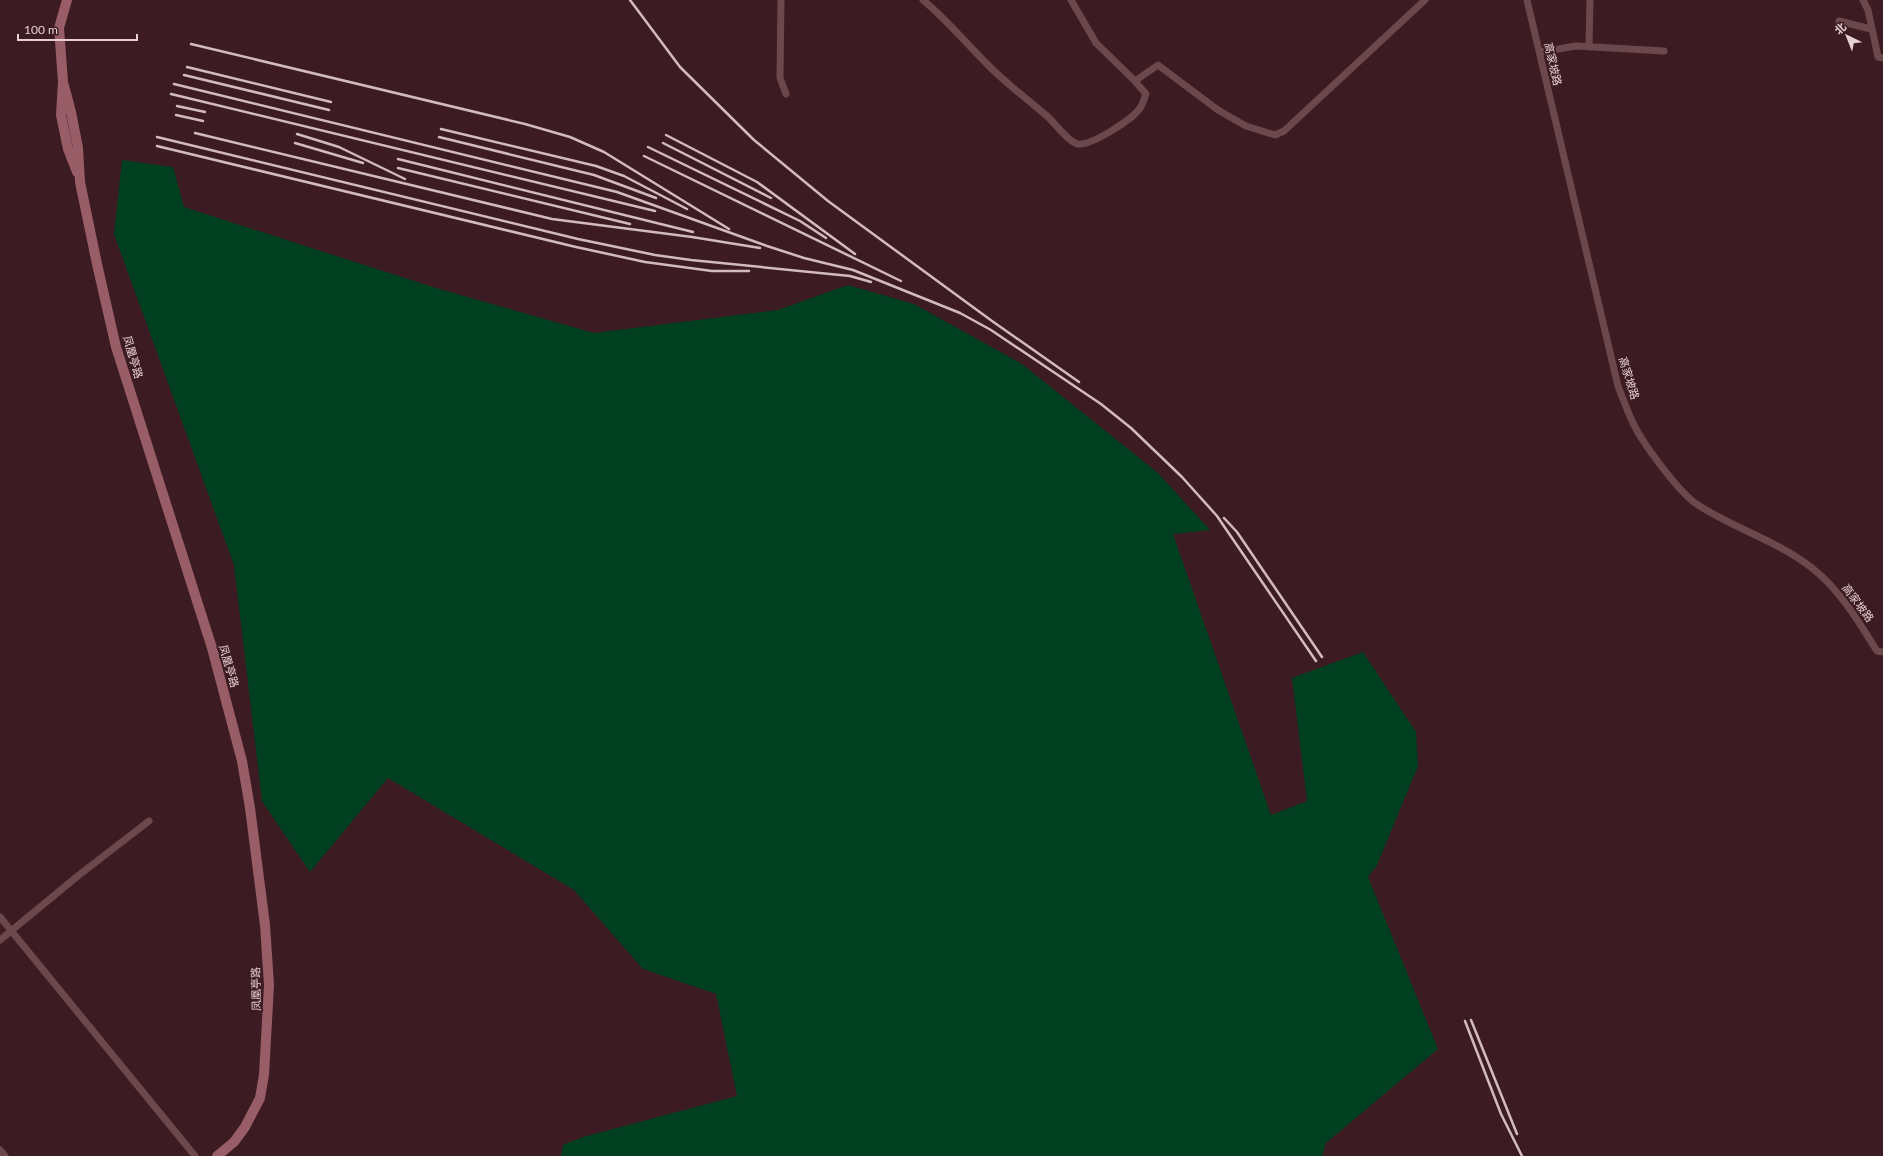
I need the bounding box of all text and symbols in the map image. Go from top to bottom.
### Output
scale bar [18,16,137,42]
north arrow [1827,16,1867,56]
text: 北 [1831,20,1848,37]
text: 100 m [24,22,58,37]
street label: 高家坡路 [1542,41,1565,87]
street label: 凤凰亭路 [121,334,146,380]
street label: 高家坡路 [1617,355,1642,401]
street label: 高家坡路 [1840,581,1877,624]
street label: 凤凰亭路 [217,643,242,689]
street label: 凤凰亭路 [249,967,262,1011]

